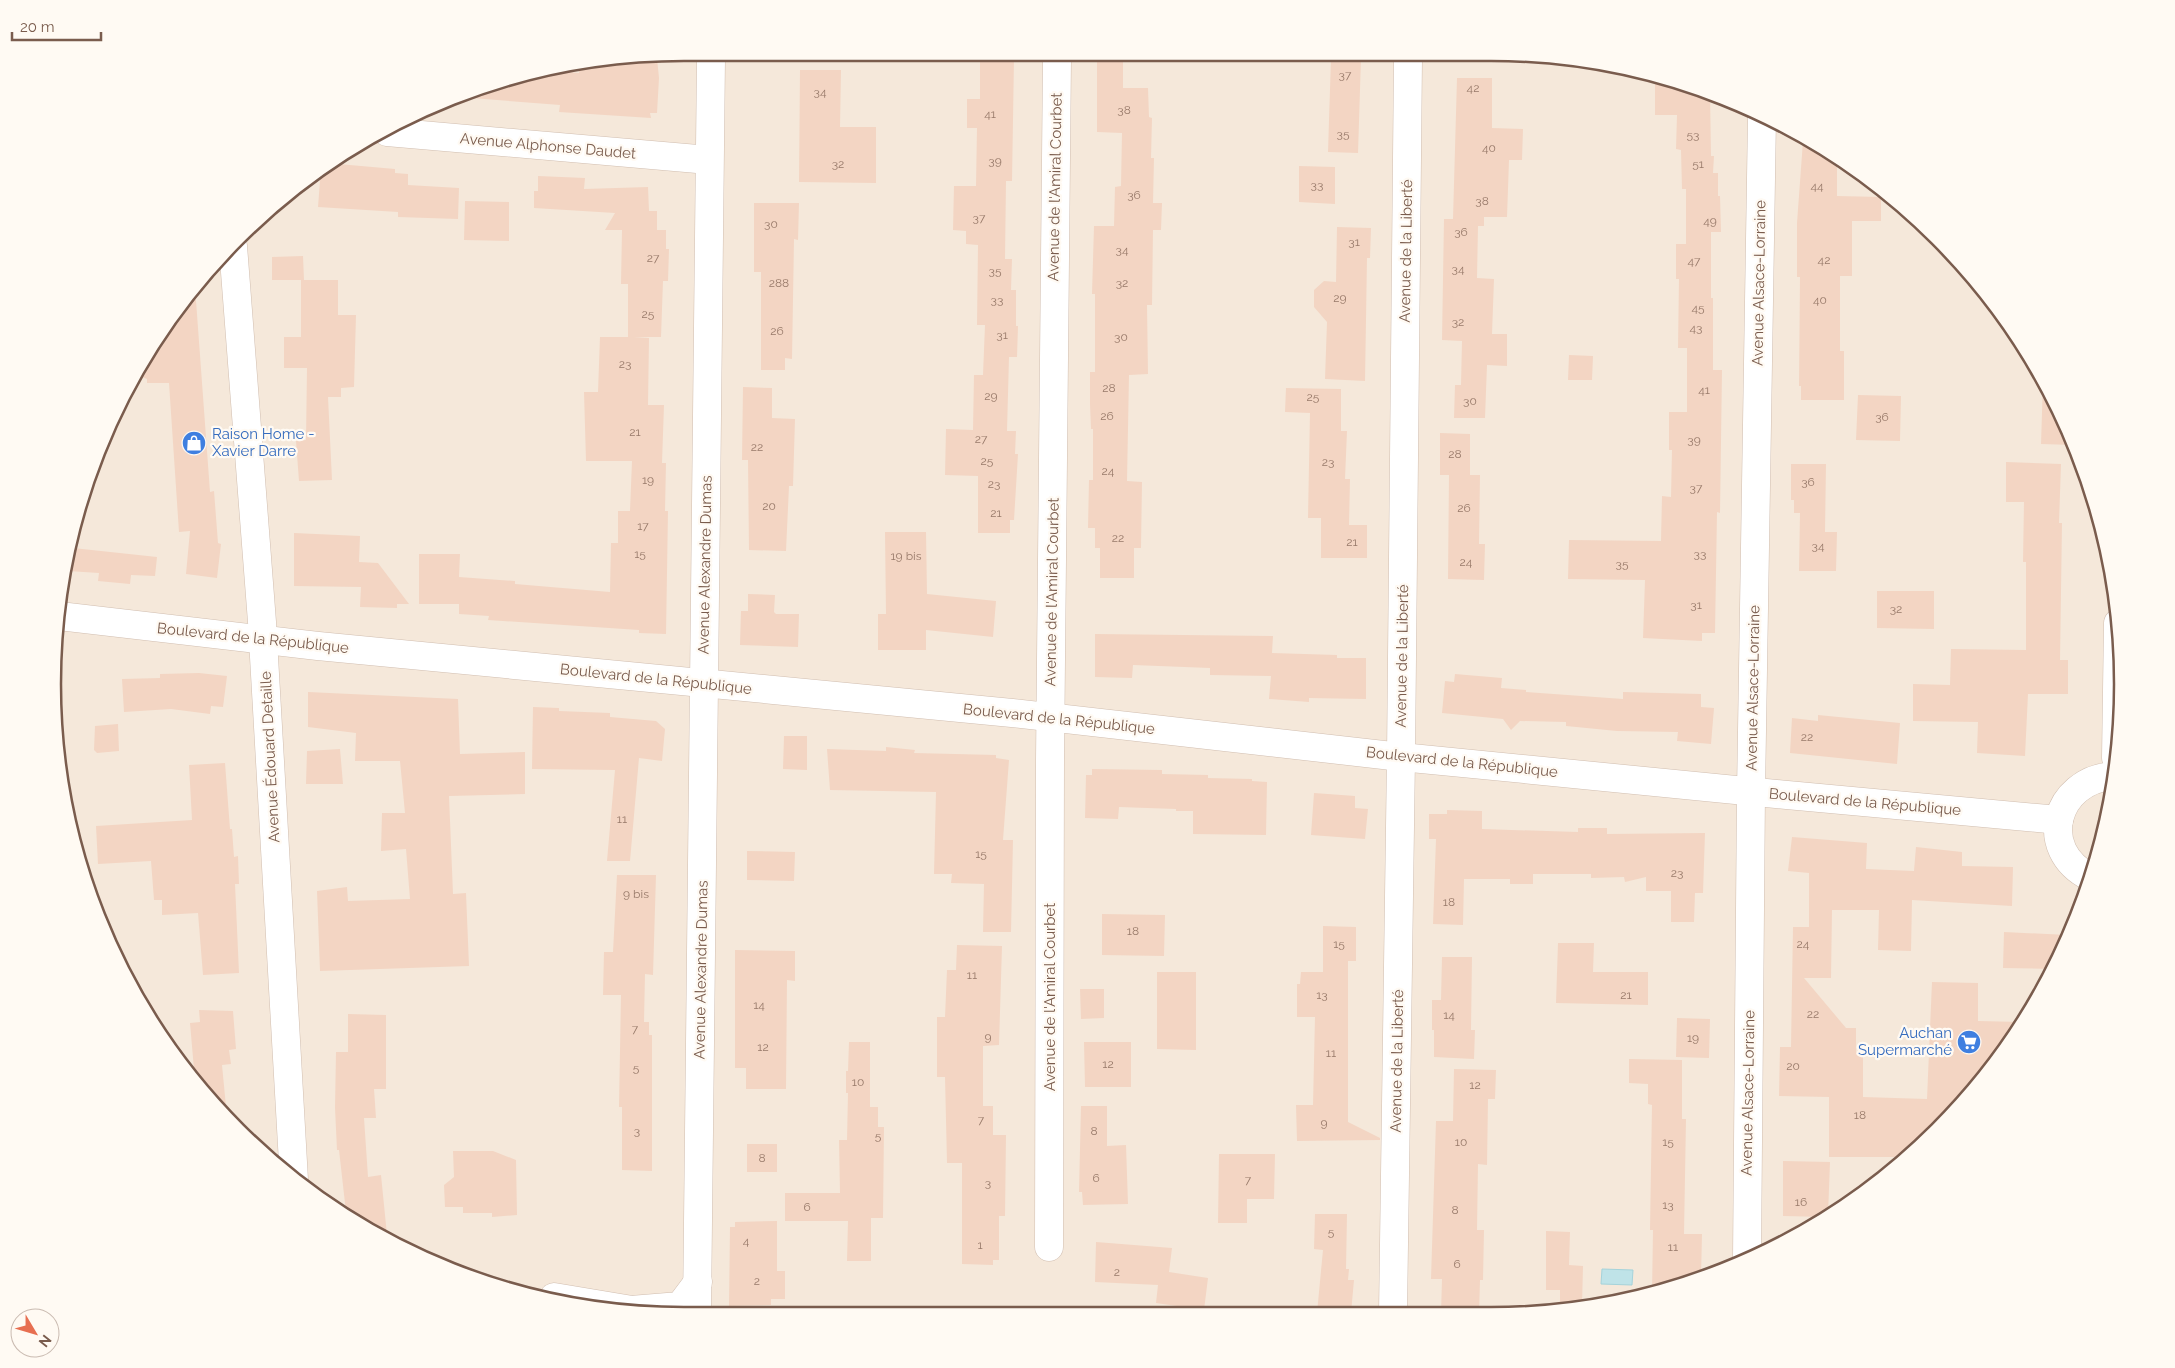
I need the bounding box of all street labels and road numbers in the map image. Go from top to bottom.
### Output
street label: Avenue de l'Amiral Courbet [1044,92,1066,282]
street label: Avenue Alphonse Daudet [459,129,637,163]
street label: Avenue de la Liberté [1396,179,1416,323]
street label: Avenue Alsace-Lorraine [1749,200,1769,366]
street label: Avenue Alexandre Dumas [694,475,716,655]
street label: Avenue de l'Amiral Courbet [1041,497,1063,687]
street label: Avenue de la Liberté [1392,584,1412,728]
street label: Avenue Alsace-Lorraine [1743,605,1763,771]
street label: Boulevard de la République [156,619,350,657]
street label: Boulevard de la République [559,660,753,698]
street label: Avenue Édouard Detaille [257,671,283,843]
street label: Boulevard de la République [962,700,1156,738]
street label: Boulevard de la République [1365,743,1559,781]
street label: Boulevard de la République [1768,785,1962,819]
street label: Avenue Alexandre Dumas [690,880,712,1060]
street label: Avenue de l'Amiral Courbet [1041,903,1059,1091]
street label: Avenue de la Liberté [1387,989,1407,1133]
street label: Avenue Alsace-Lorraine [1738,1010,1758,1176]

